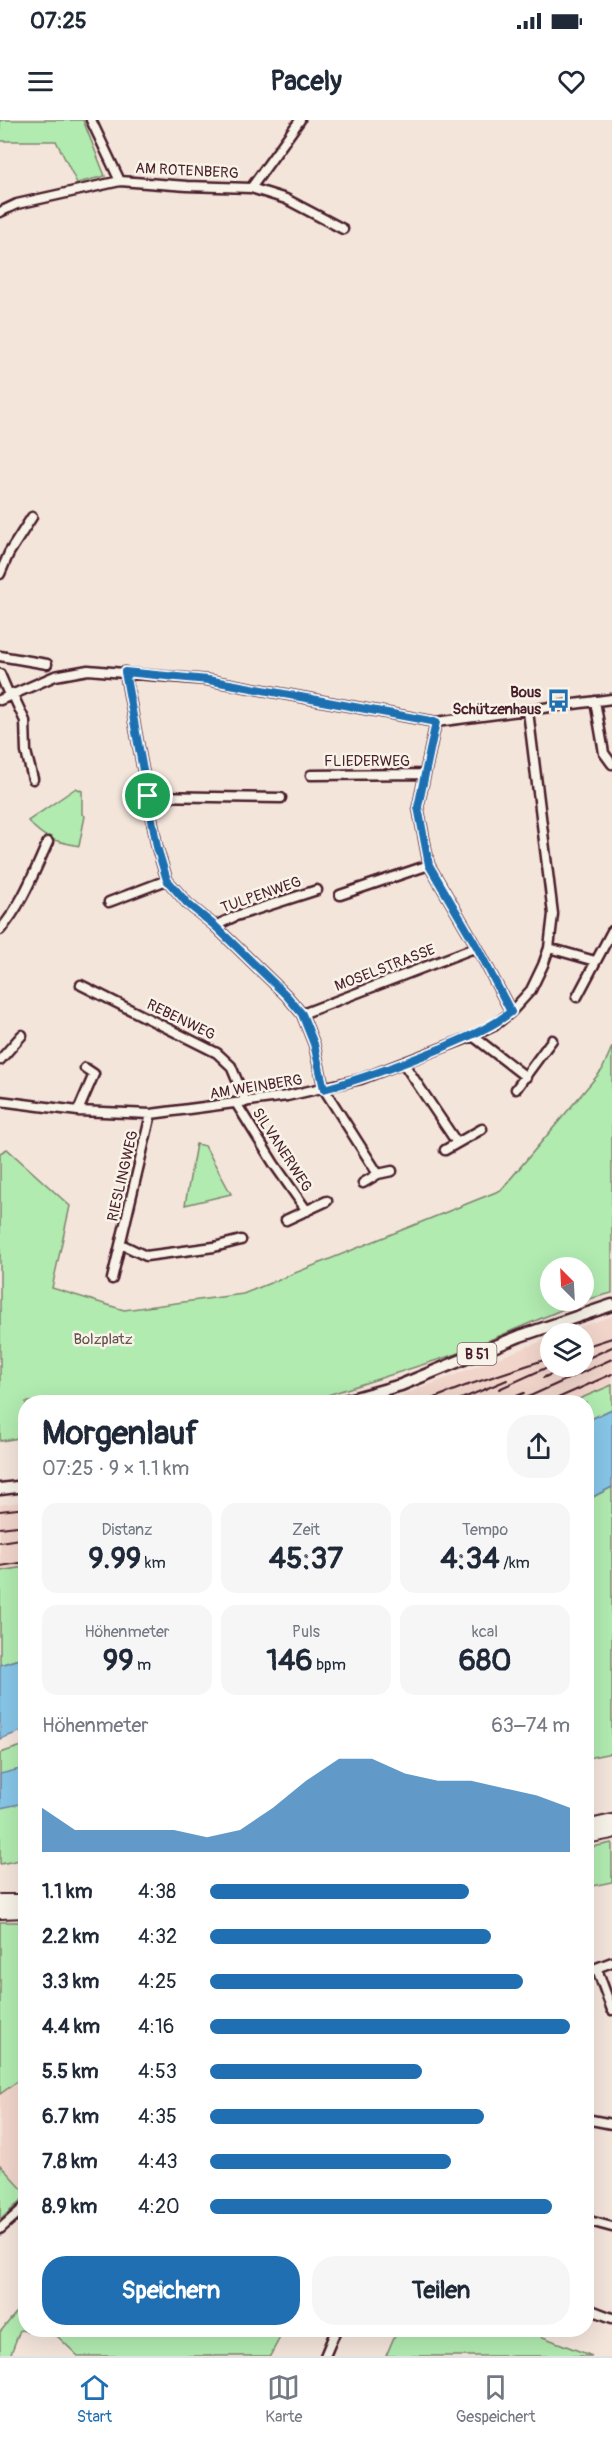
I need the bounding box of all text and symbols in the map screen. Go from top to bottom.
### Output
text: 07:25 [30,7,87,35]
icon: menu [24,65,57,98]
text: Pacely [270,65,342,98]
icon: heart [555,65,588,98]
street label: AM ROTENBERG [135,159,239,183]
place label: Bous Schützenhaus [452,683,541,719]
bus stop icon: Bous Schützenhaus [546,688,572,714]
street label: FLIEDERWEG [324,752,410,771]
pin [122,770,173,821]
icon: arrive [131,779,164,812]
street label: TULPENWEG [218,872,304,918]
street label: MOSELSTRASSE [332,940,438,996]
street label: REBENWEG [144,995,218,1045]
street label: AM WEINBERG [208,1070,304,1104]
street label: SILVANERWEG [248,1104,316,1196]
street label: RIESLINGWEG [103,1129,143,1223]
north arrow [540,1257,594,1311]
map controls [540,1257,594,1377]
button: layers [540,1323,594,1377]
park label: Bolzplatz [74,1330,133,1349]
road number: B 51 [458,1343,496,1365]
text: Morgenlauf [42,1413,199,1454]
button: share [507,1415,570,1478]
text: 07:25 · 9 × 1.1 km [42,1456,189,1481]
text: Distanz [102,1520,152,1540]
text: Zeit [292,1520,320,1540]
text: Tempo [462,1520,508,1540]
text: 9.99 [88,1540,141,1577]
text: 45:37 [269,1540,343,1577]
text: 4:34 [440,1540,500,1577]
text: km [141,1553,166,1573]
text: /km [500,1553,530,1573]
text: Höhenmeter [84,1622,170,1642]
text: Puls [292,1622,320,1642]
text: kcal [472,1622,498,1642]
text: 99 [103,1642,134,1679]
text: 146 [266,1642,313,1679]
text: 680 [458,1642,512,1679]
text: m [134,1655,151,1675]
text: bpm [313,1655,346,1675]
text: Höhenmeter [42,1713,148,1738]
text: 63–74 m [491,1713,570,1738]
text: 1.1 km [42,1879,92,1904]
text: 4:38 [138,1879,176,1904]
text: 2.2 km [42,1924,99,1949]
text: 4:32 [138,1924,177,1949]
text: 3.3 km [42,1969,99,1994]
text: 4:25 [138,1969,177,1994]
text: 4.4 km [42,2014,100,2039]
text: 4:16 [138,2014,174,2039]
text: 5.5 km [42,2059,99,2084]
text: 4:53 [138,2059,177,2084]
text: 6.7 km [42,2104,99,2129]
text: 4:35 [138,2104,177,2129]
text: 7.8 km [42,2149,97,2174]
text: 4:43 [138,2149,178,2174]
text: 8.9 km [42,2194,97,2219]
text: 4:20 [138,2194,180,2219]
button: Speichern [42,2256,300,2325]
button: Teilen [312,2256,570,2325]
tab: Start [77,2371,112,2427]
tab: Karte [265,2371,302,2427]
tab: Gespeichert [456,2371,535,2427]

